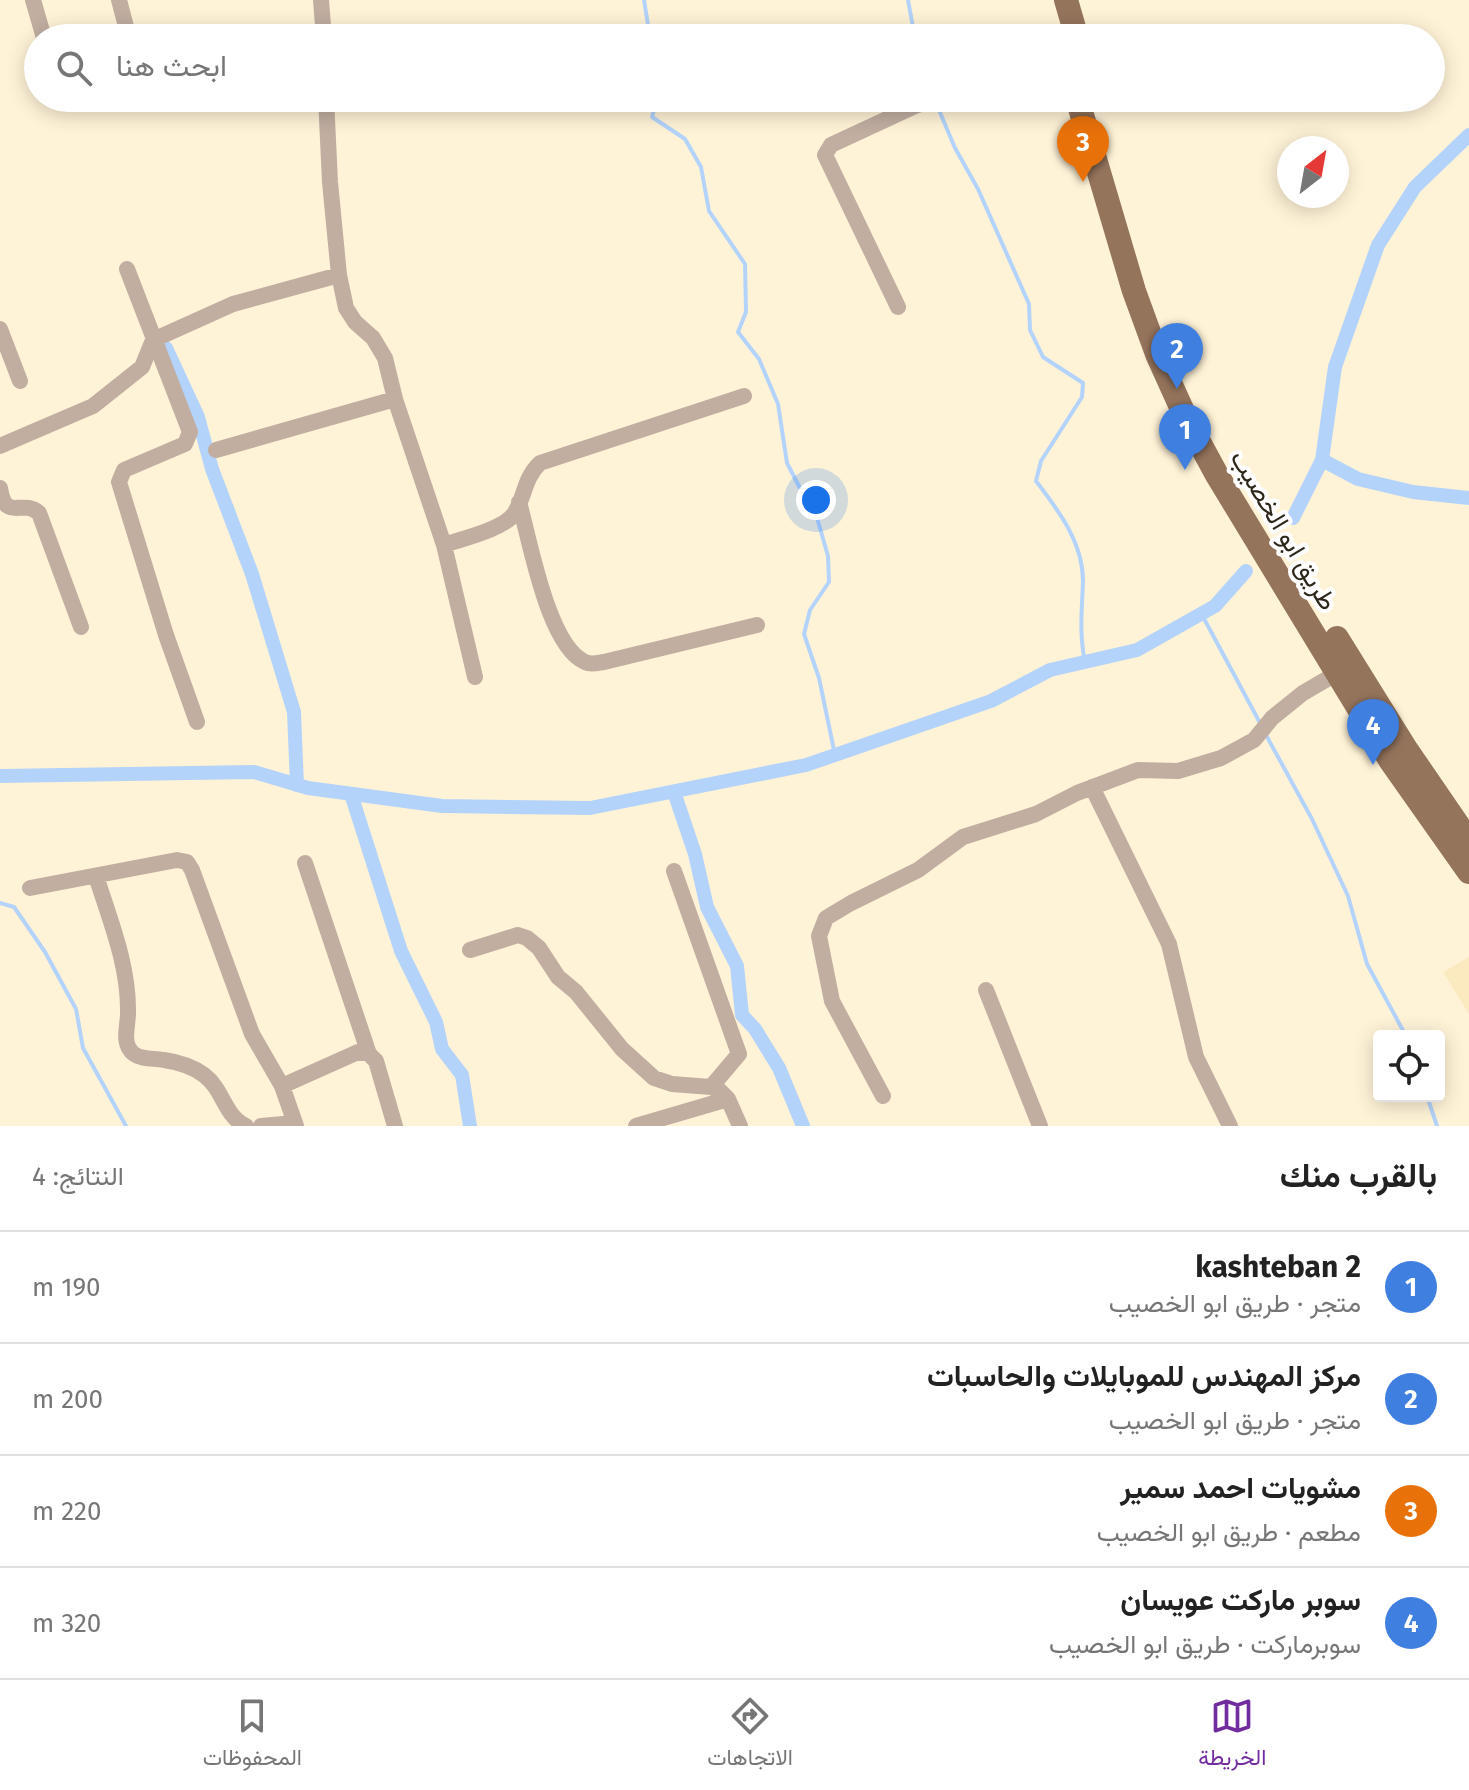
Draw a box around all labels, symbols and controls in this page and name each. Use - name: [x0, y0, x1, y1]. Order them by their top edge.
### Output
- search box: [24, 24, 1445, 112]
- icon: search: [52, 46, 96, 90]
- text: ابحث هنا: [116, 48, 227, 84]
- pin: 3: [1057, 116, 1109, 182]
- north arrow: [1277, 136, 1349, 208]
- pin: 2: [1151, 323, 1203, 389]
- pin: 1: [1159, 404, 1211, 470]
- street label: طريق ابو الخصيب: [1224, 445, 1344, 616]
- your location: [796, 480, 836, 520]
- pin: 4: [1347, 699, 1399, 765]
- map controls: [1373, 1030, 1445, 1102]
- button: locate: [1373, 1030, 1445, 1102]
- text: بالقرب منك: [1280, 1155, 1437, 1196]
- text: النتائج: 4: [32, 1161, 124, 1192]
- text: kashteban 2: [1195, 1249, 1361, 1285]
- text: 190 m: [32, 1272, 101, 1303]
- text: 1: [1405, 1272, 1417, 1303]
- text: متجر · طريق ابو الخصيب: [1109, 1288, 1361, 1319]
- text: مركز المهندس للموبايلات والحاسبات: [927, 1358, 1361, 1394]
- text: 200 m: [32, 1384, 103, 1415]
- text: 2: [1404, 1384, 1418, 1415]
- text: متجر · طريق ابو الخصيب: [1109, 1405, 1361, 1436]
- text: مشويات احمد سمير: [1120, 1470, 1361, 1506]
- text: 220 m: [32, 1496, 101, 1527]
- text: 3: [1404, 1496, 1418, 1527]
- text: مطعم · طريق ابو الخصيب: [1097, 1517, 1361, 1548]
- text: سوبر ماركت عويسان: [1120, 1582, 1361, 1618]
- text: 320 m: [32, 1608, 101, 1639]
- text: 4: [1404, 1608, 1418, 1639]
- text: سوبرماركت · طريق ابو الخصيب: [1049, 1629, 1361, 1660]
- tab: المحفوظات: [203, 1694, 302, 1777]
- tab: الاتجاهات: [707, 1694, 793, 1777]
- tab: الخريطة: [1198, 1694, 1266, 1777]

